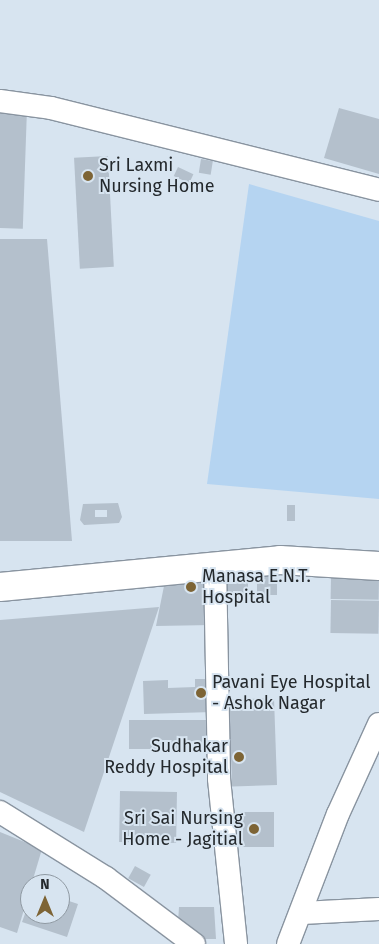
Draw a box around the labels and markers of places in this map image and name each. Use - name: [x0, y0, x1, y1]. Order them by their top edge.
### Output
- place label: Sri Laxmi Nursing Home: [99, 155, 215, 198]
- marker: Sri Laxmi Nursing Home: [81, 169, 95, 183]
- place label: Manasa E.N.T. Hospital: [202, 566, 311, 608]
- marker: Manasa E.N.T. Hospital: [184, 580, 198, 594]
- place label: Pavani Eye Hospital - Ashok Nagar: [212, 672, 371, 714]
- marker: Pavani Eye Hospital - Ashok Nagar: [194, 686, 208, 700]
- place label: Sudhakar Reddy Hospital: [104, 736, 228, 779]
- marker: Sudhakar Reddy Hospital: [232, 750, 246, 764]
- place label: Sri Sai Nursing Home - Jagitial: [122, 808, 243, 851]
- marker: Sri Sai Nursing Home - Jagitial: [247, 822, 261, 836]

